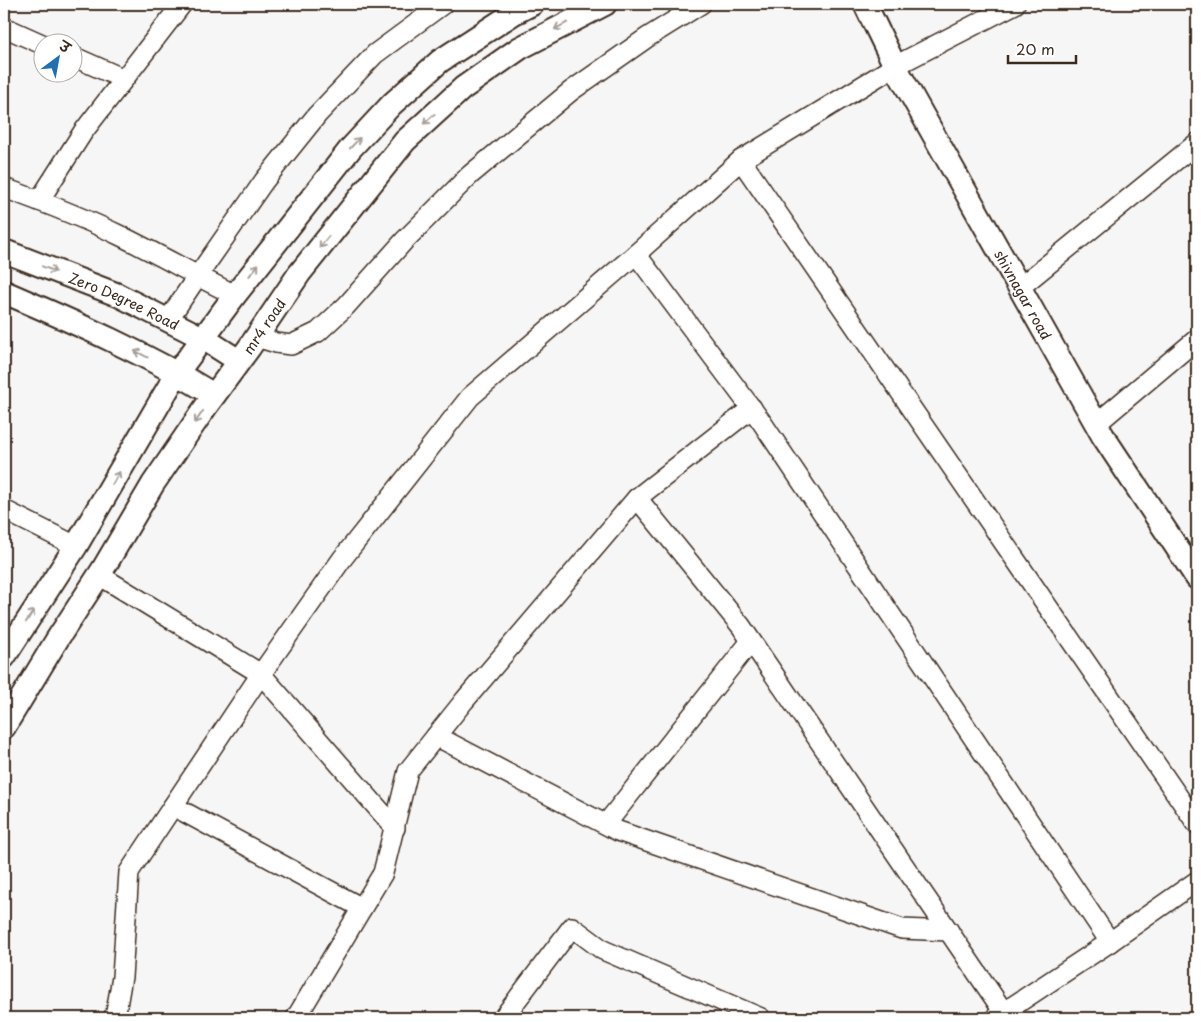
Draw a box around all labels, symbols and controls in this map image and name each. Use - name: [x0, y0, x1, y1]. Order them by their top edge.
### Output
- one-way arrow: [554, 21, 569, 31]
- north arrow: [32, 32, 82, 82]
- scale bar: [1008, 32, 1076, 64]
- text: उ: [54, 34, 76, 59]
- text: 20 m: [1016, 37, 1055, 60]
- one-way arrow: [422, 113, 435, 125]
- one-way arrow: [349, 136, 361, 149]
- one-way arrow: [318, 236, 329, 249]
- street label: shivnagar road: [990, 246, 1057, 343]
- one-way arrow: [249, 264, 260, 277]
- one-way arrow: [41, 265, 56, 274]
- street label: Zero Degree Road: [66, 267, 183, 335]
- street label: mr4 road: [237, 294, 290, 358]
- one-way arrow: [134, 349, 149, 358]
- one-way arrow: [194, 410, 204, 424]
- one-way arrow: [112, 471, 122, 485]
- one-way arrow: [25, 609, 35, 623]

